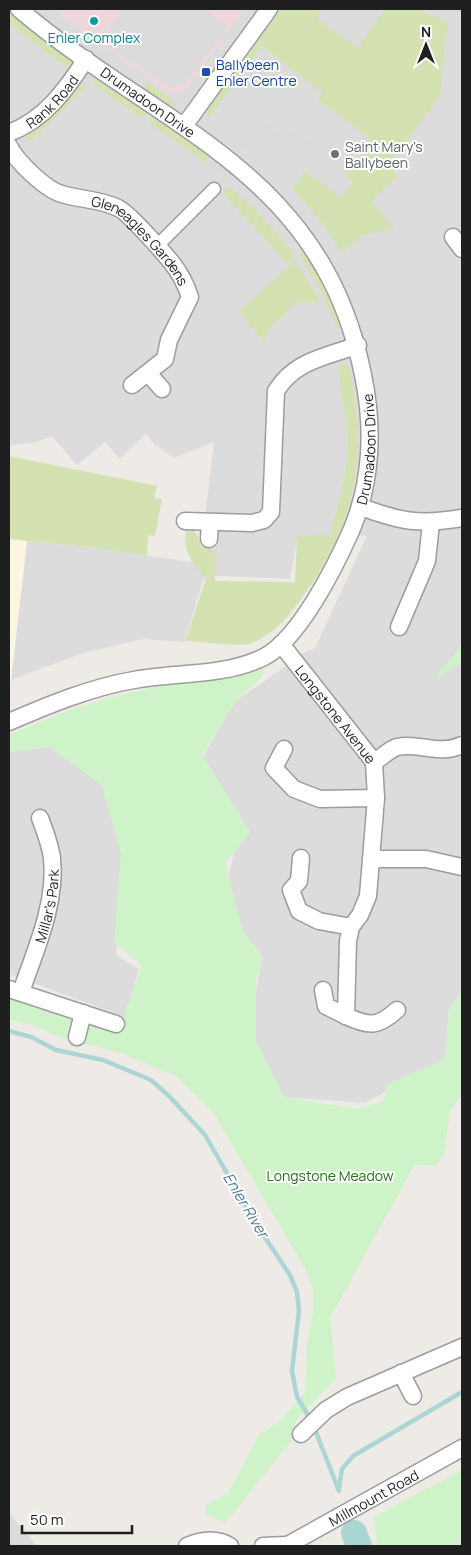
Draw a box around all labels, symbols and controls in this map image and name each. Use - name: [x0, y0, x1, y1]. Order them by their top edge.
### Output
- marker: Enler Complex: [88, 15, 100, 27]
- north arrow: [401, 20, 451, 70]
- text: N: [421, 22, 431, 41]
- place label: Enler Complex: [48, 28, 141, 47]
- place label: Ballybeen Enler Centre: [216, 55, 297, 90]
- street label: Drumadoon Drive: [97, 62, 199, 142]
- marker: Ballybeen Enler Centre: [200, 66, 212, 78]
- street label: Rank Road: [22, 71, 82, 132]
- place label: Saint Mary's Ballybeen: [345, 137, 423, 172]
- marker: Saint Mary's Ballybeen: [329, 148, 341, 160]
- street label: Gleneagles Gardens: [90, 191, 194, 288]
- street label: Drumadoon Drive: [351, 393, 379, 507]
- street label: Longstone Avenue: [291, 661, 381, 767]
- street label: Millar's Park: [30, 868, 62, 945]
- park label: Longstone Meadow: [267, 1166, 394, 1185]
- water label: Enler River: [218, 1168, 275, 1244]
- street label: Millmount Road: [325, 1465, 422, 1530]
- scale bar: [22, 1502, 132, 1534]
- text: 50 m: [30, 1509, 64, 1530]

